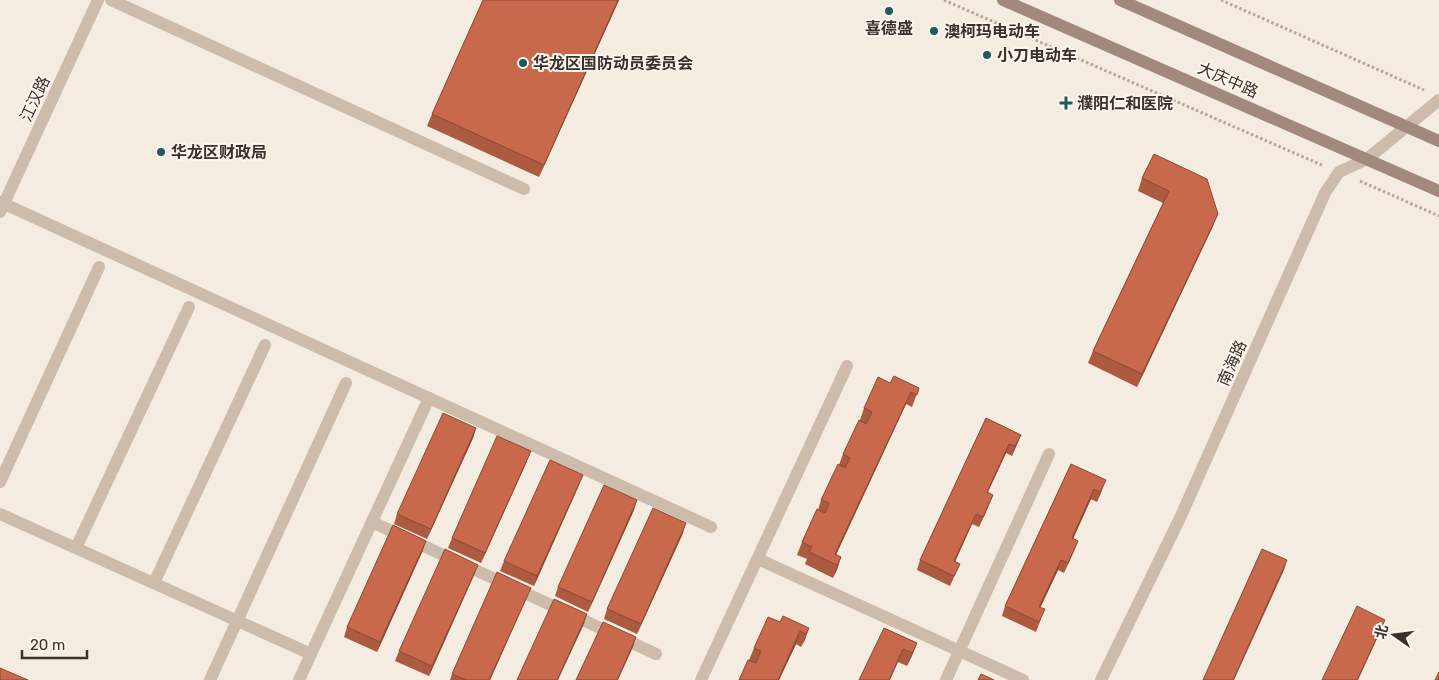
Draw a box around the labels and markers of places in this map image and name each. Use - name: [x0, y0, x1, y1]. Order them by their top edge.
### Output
- marker: 喜德盛: [883, 5, 895, 17]
- place label: 喜德盛: [865, 19, 913, 38]
- place label: 澳柯玛电动车: [944, 22, 1040, 41]
- marker: 澳柯玛电动车: [928, 25, 940, 37]
- place label: 小刀电动车: [997, 46, 1077, 65]
- marker: 小刀电动车: [981, 49, 993, 61]
- place label: 华龙区国防动员委员会: [533, 54, 693, 73]
- marker: 华龙区国防动员委员会: [517, 57, 529, 69]
- place label: 濮阳仁和医院: [1077, 94, 1173, 113]
- marker: 濮阳仁和医院: [1059, 96, 1073, 110]
- place label: 华龙区财政局: [171, 143, 267, 162]
- marker: 华龙区财政局: [155, 146, 167, 158]

